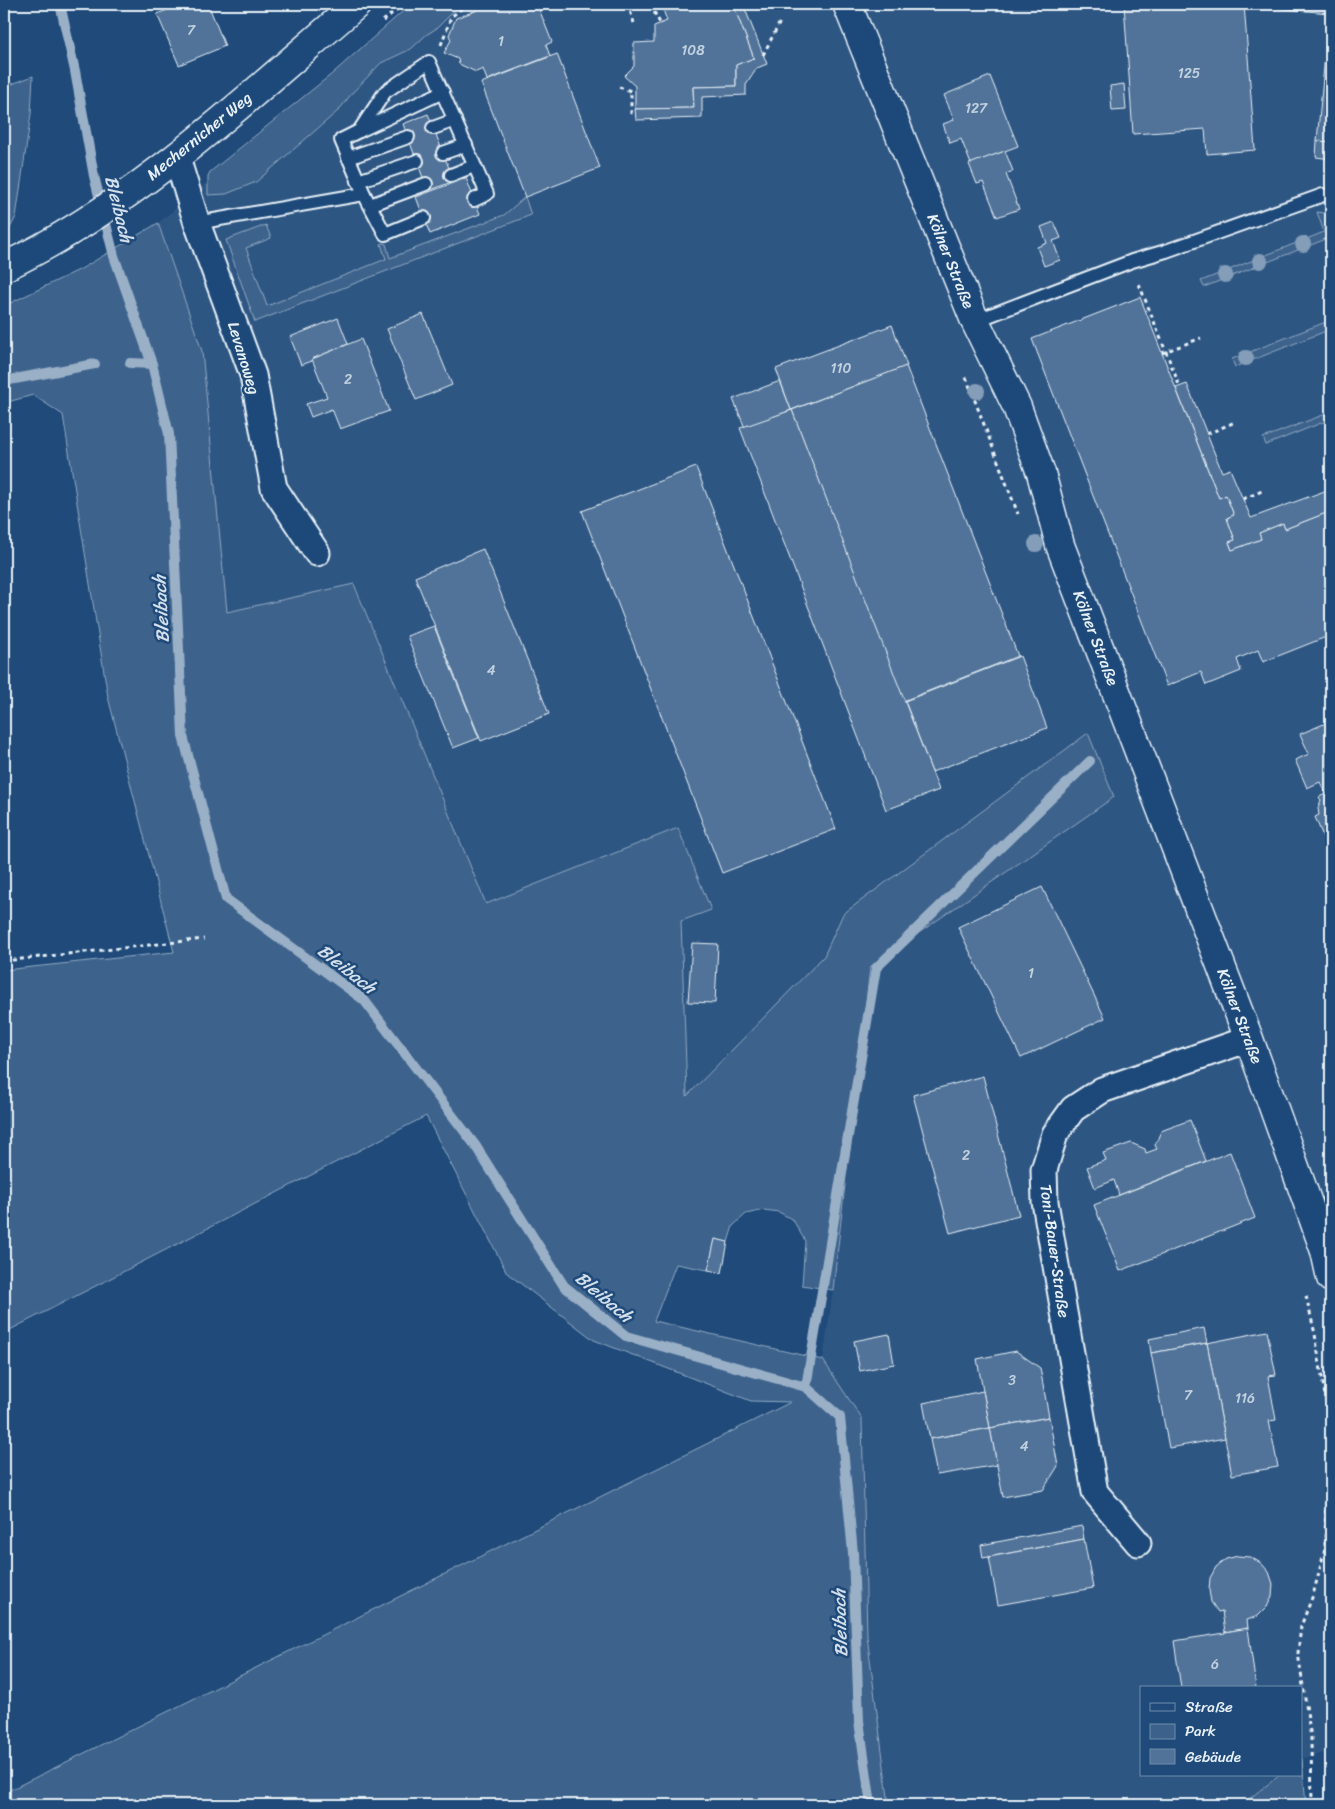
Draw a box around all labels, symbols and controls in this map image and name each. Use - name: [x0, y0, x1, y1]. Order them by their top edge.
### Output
- house number: 7: [187, 18, 196, 43]
- house number: 1: [498, 29, 504, 54]
- house number: 108: [681, 38, 705, 63]
- house number: 125: [1178, 61, 1201, 86]
- street label: Mechernicher Weg: [140, 84, 258, 188]
- house number: 127: [965, 96, 988, 121]
- water label: Bleibach: [95, 172, 143, 247]
- street label: Kölner Straße: [919, 209, 983, 313]
- street label: Levanoweg: [219, 318, 269, 398]
- house number: 110: [831, 356, 852, 381]
- house number: 2: [344, 367, 352, 392]
- water label: Bleibach: [143, 573, 179, 644]
- street label: Kölner Straße: [1064, 586, 1128, 690]
- house number: 4: [487, 658, 496, 683]
- water label: Bleibach: [310, 936, 385, 1003]
- house number: 1: [1028, 961, 1034, 986]
- street label: Kölner Straße: [1208, 964, 1272, 1068]
- house number: 2: [962, 1143, 970, 1168]
- street label: Toni-Bauer-Straße: [1031, 1182, 1079, 1320]
- water label: Bleibach: [568, 1263, 641, 1332]
- house number: 3: [1008, 1368, 1016, 1393]
- house number: 7: [1184, 1383, 1193, 1408]
- house number: 116: [1235, 1386, 1255, 1411]
- house number: 4: [1020, 1434, 1029, 1459]
- water label: Bleibach: [823, 1587, 857, 1657]
- house number: 6: [1211, 1652, 1219, 1677]
- legend: [1140, 1686, 1302, 1776]
- text: Straße: [1185, 1694, 1233, 1720]
- text: Park: [1185, 1718, 1216, 1744]
- text: Gebäude: [1185, 1744, 1241, 1770]

